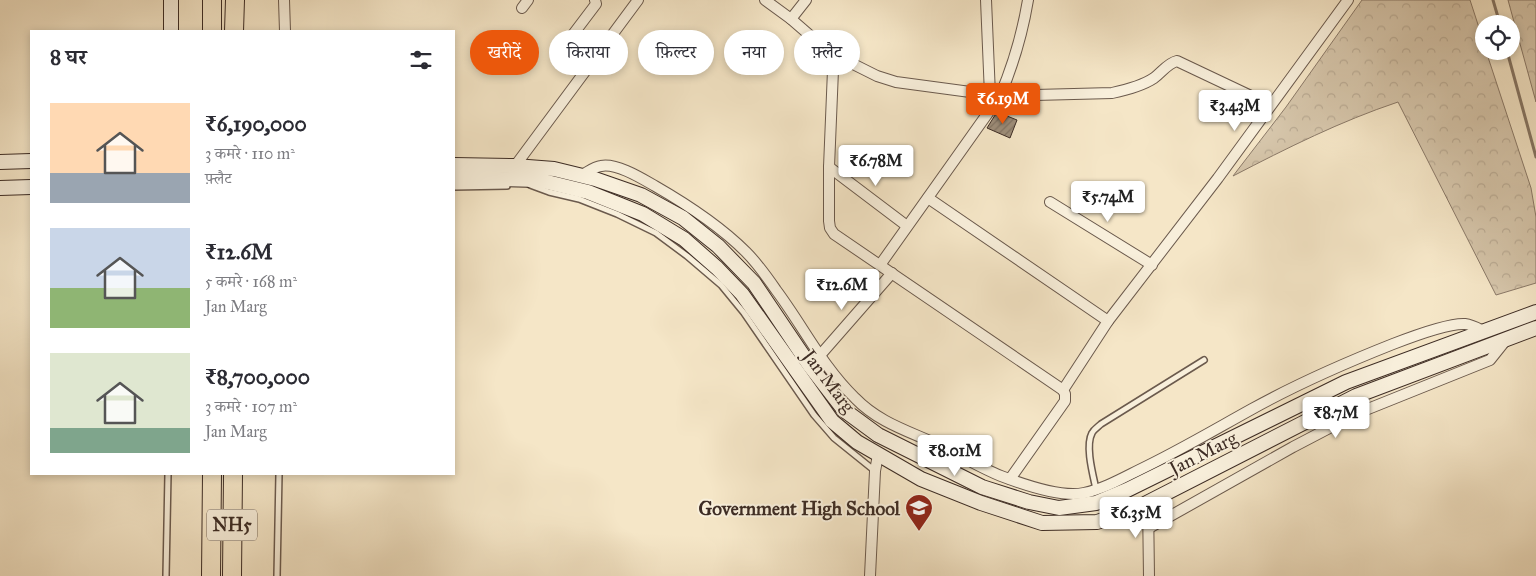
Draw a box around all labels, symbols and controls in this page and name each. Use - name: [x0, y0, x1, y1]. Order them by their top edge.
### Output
- map controls: [1475, 15, 1520, 60]
- button: locate: [1475, 15, 1520, 60]
- chip: खरीदें: [470, 30, 539, 75]
- chip: किराया: [549, 30, 628, 75]
- chip: फ़िल्टर: [638, 30, 714, 75]
- chip: नया: [724, 30, 784, 75]
- chip: फ़्लैट: [794, 30, 860, 75]
- text: 8 घर: [50, 44, 87, 70]
- icon: filters: [407, 46, 435, 74]
- pin: ₹6.19M: [962, 82, 1044, 125]
- text: ₹6.19M: [977, 89, 1029, 108]
- pin: ₹3.43M: [1194, 90, 1276, 132]
- text: ₹3.43M: [1210, 96, 1260, 115]
- text: ₹6,190,000: [205, 111, 307, 137]
- icon: home: [90, 123, 150, 183]
- text: 3 कमरे · 110 m²: [205, 144, 295, 163]
- pin: ₹6.78M: [835, 144, 917, 187]
- text: ₹6.78M: [849, 151, 903, 170]
- text: फ़्लैट: [205, 169, 232, 188]
- pin: ₹5.74M: [1067, 180, 1149, 223]
- text: ₹5.74M: [1082, 187, 1134, 206]
- text: ₹12.6M: [205, 239, 273, 265]
- icon: home: [90, 248, 150, 308]
- pin: ₹12.6M: [801, 268, 883, 311]
- text: 5 कमरे · 168 m²: [205, 272, 297, 291]
- text: ₹12.6M: [816, 275, 868, 294]
- text: Jan Marg: [205, 297, 267, 316]
- street label: Jan Marg: [796, 343, 860, 418]
- text: ₹8,700,000: [205, 364, 310, 390]
- icon: home: [90, 373, 150, 433]
- pin: ₹8.7M: [1301, 396, 1371, 439]
- text: 3 कमरे · 107 m²: [205, 397, 297, 416]
- text: ₹8.7M: [1314, 403, 1358, 422]
- text: Jan Marg: [205, 422, 267, 441]
- street label: Jan Marg: [1163, 426, 1241, 482]
- pin: ₹8.01M: [914, 434, 996, 477]
- text: ₹8.01M: [929, 441, 981, 460]
- school or university icon: Government High School: [904, 493, 934, 532]
- pin: ₹6.35M: [1095, 496, 1177, 539]
- place label: Government High School: [698, 497, 901, 521]
- text: ₹6.35M: [1111, 503, 1161, 522]
- road number: NH5: [207, 510, 257, 540]

